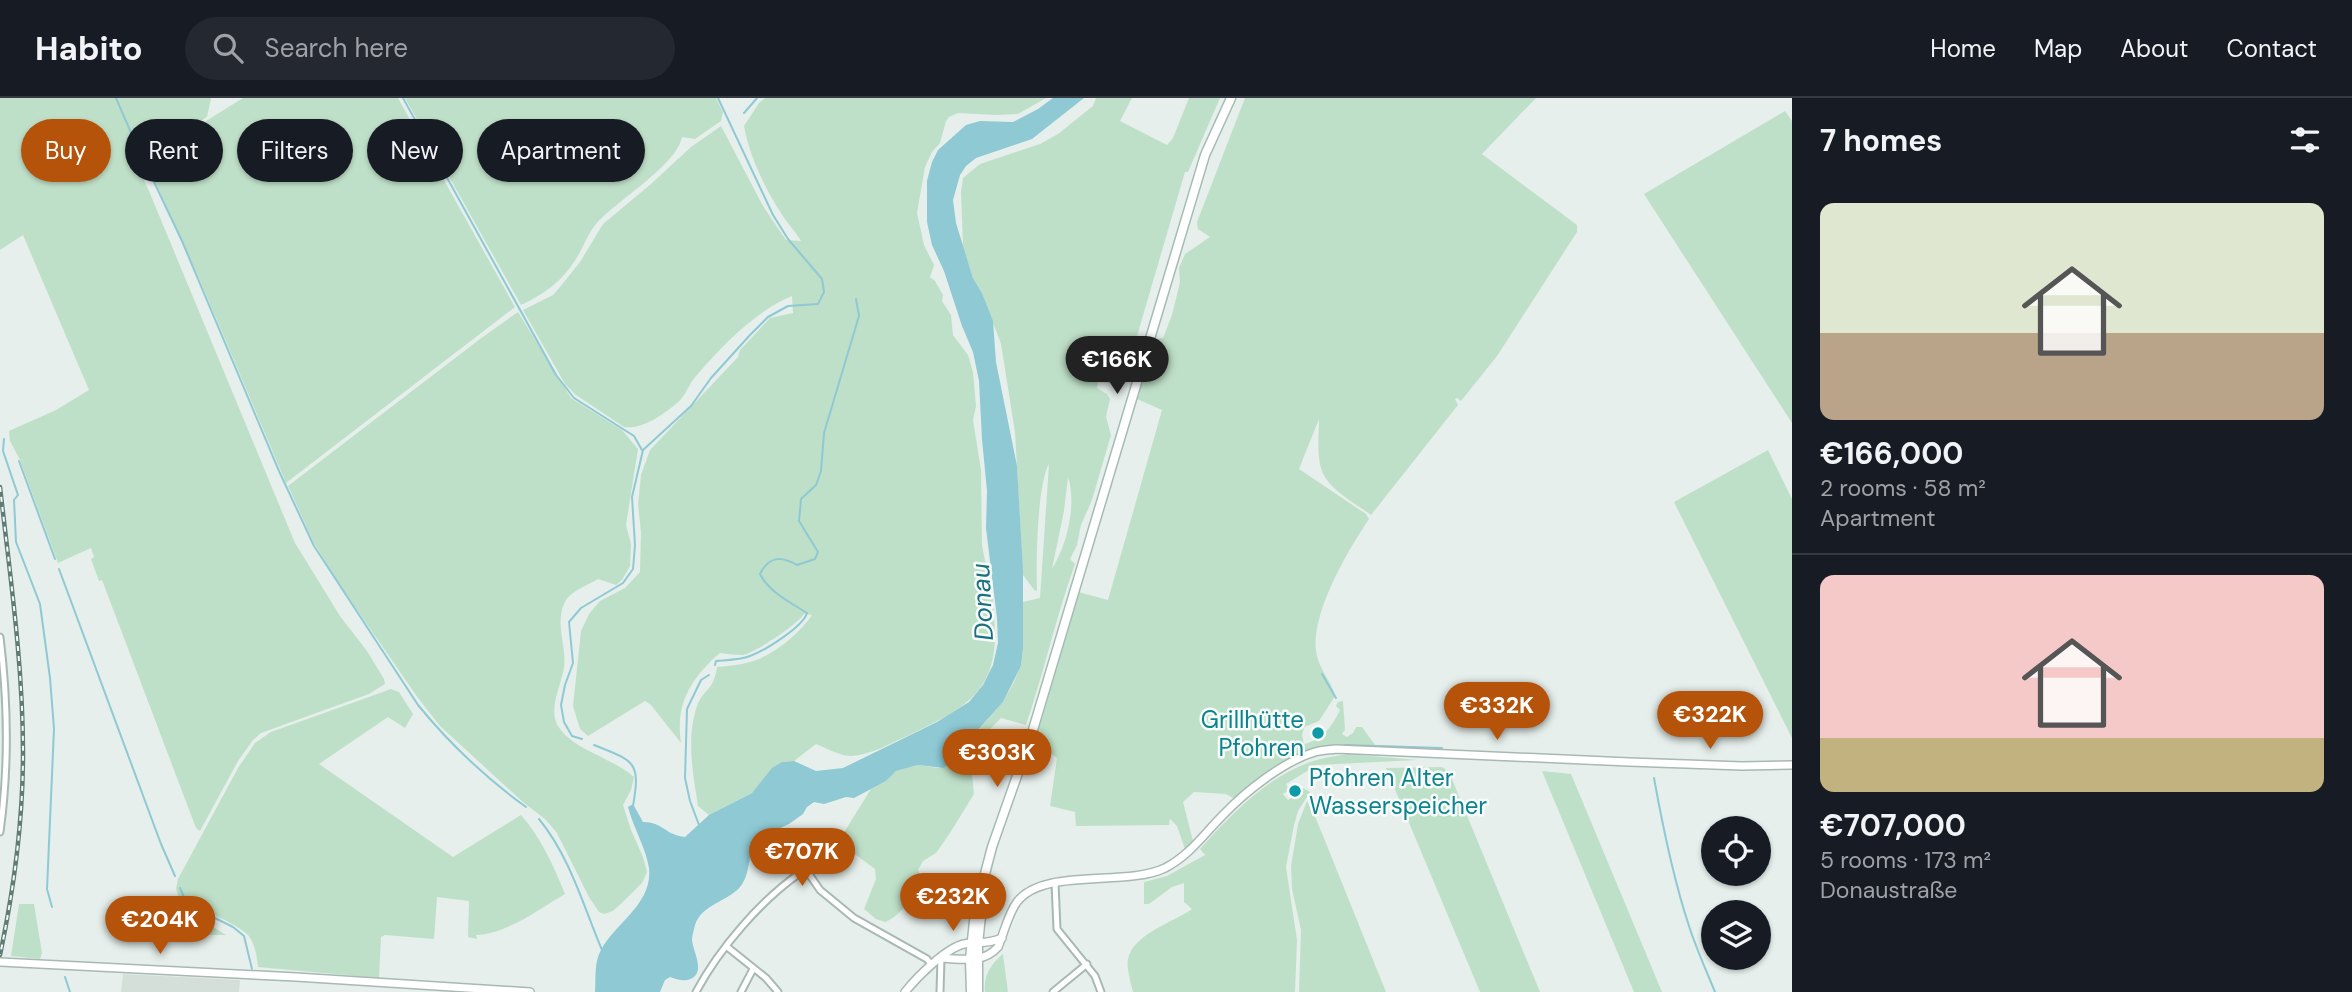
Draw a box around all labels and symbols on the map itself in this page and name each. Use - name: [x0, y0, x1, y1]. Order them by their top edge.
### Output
- pin: €166K: [1068, 336, 1166, 396]
- water label: Donau: [963, 562, 1001, 642]
- pin: €332K: [1448, 682, 1546, 742]
- pin: €322K: [1661, 692, 1759, 751]
- place label: Grillhütte Pfohren: [1201, 704, 1304, 763]
- marker: Grillhütte Pfohren: [1310, 725, 1326, 741]
- pin: €303K: [948, 730, 1046, 789]
- place label: Pfohren Alter Wasserspeicher: [1309, 762, 1487, 821]
- marker: Pfohren Alter Wasserspeicher: [1287, 783, 1303, 799]
- pin: €707K: [753, 828, 851, 888]
- pin: €232K: [904, 874, 1002, 933]
- pin: €204K: [111, 896, 209, 956]

